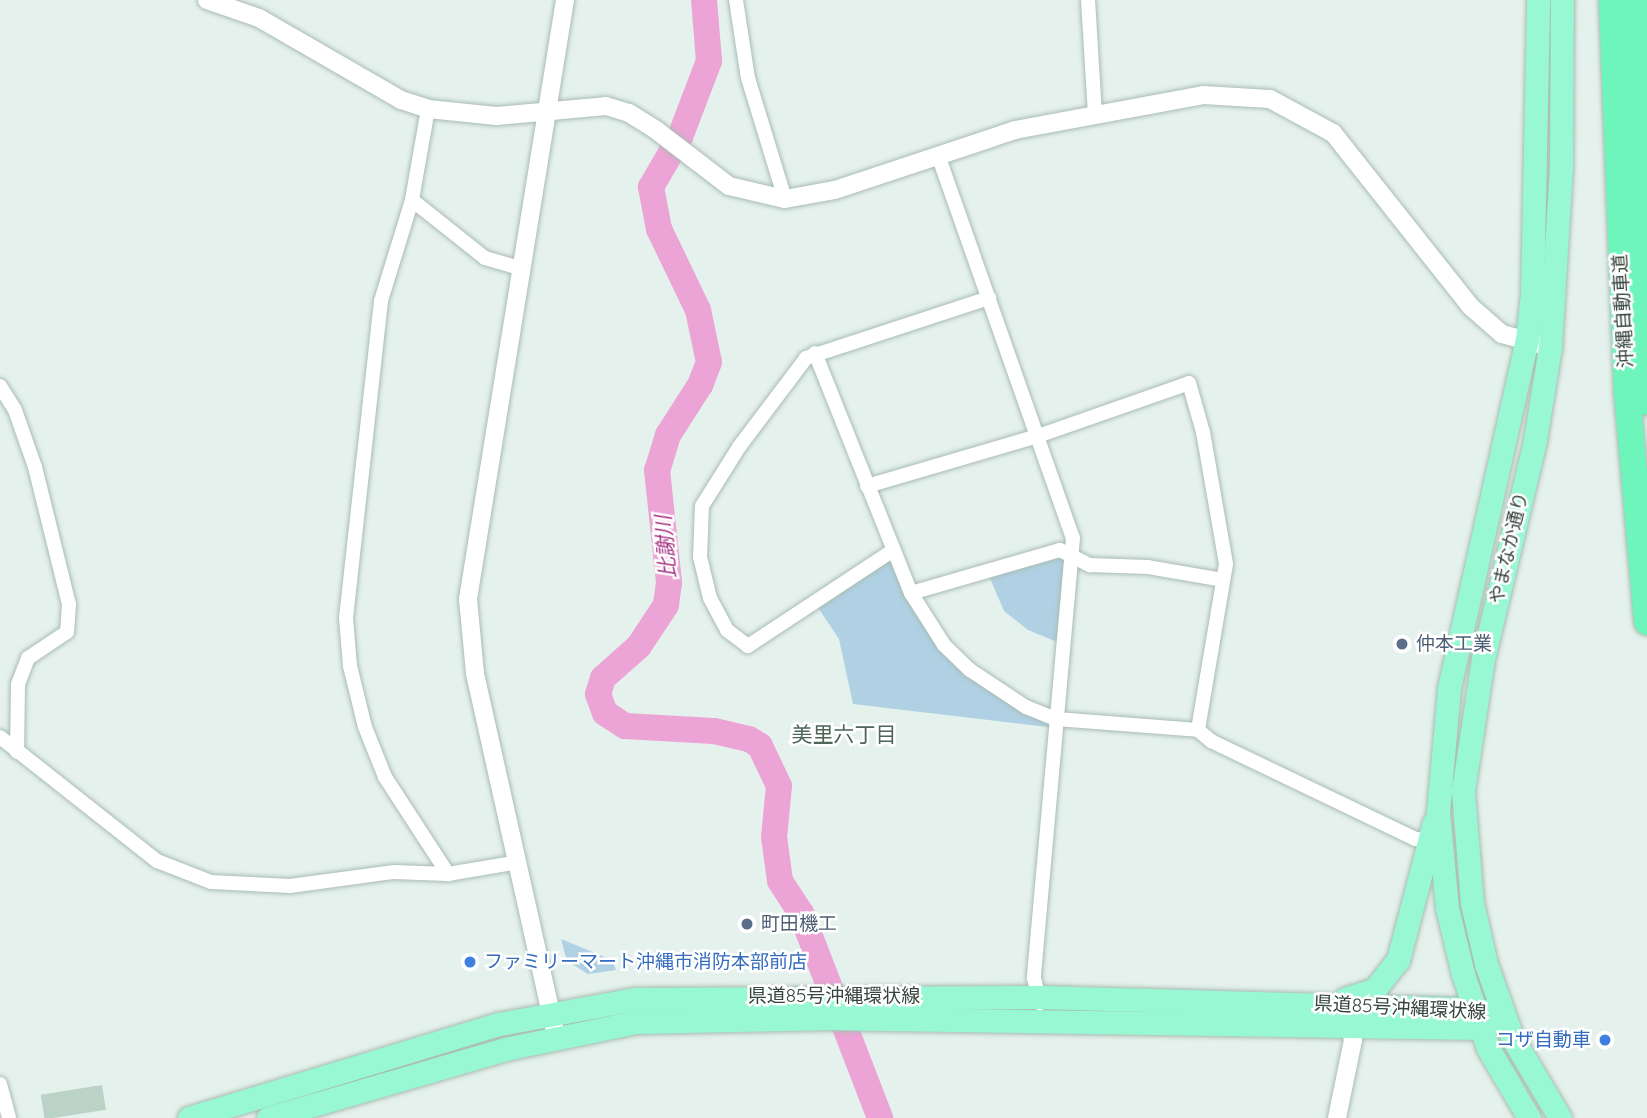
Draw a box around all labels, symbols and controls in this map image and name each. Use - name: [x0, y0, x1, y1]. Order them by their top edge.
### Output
- street label: 沖縄自動車道: [1609, 253, 1637, 369]
- street label: やまなか通り: [1485, 490, 1533, 606]
- water label: 比謝川: [650, 515, 680, 579]
- place label: 仲本工業: [1416, 633, 1492, 655]
- marker: 仲本工業: [1394, 636, 1410, 652]
- district label: 美里六丁目: [792, 721, 896, 747]
- place label: 町田機工: [761, 913, 837, 935]
- marker: 町田機工: [739, 916, 755, 932]
- place label: ファミリーマート沖縄市消防本部前店: [484, 951, 807, 973]
- marker: ファミリーマート沖縄市消防本部前店: [462, 954, 478, 970]
- street label: 県道85号沖縄環状線: [748, 985, 920, 1007]
- street label: 県道85号沖縄環状線: [1313, 992, 1487, 1024]
- place label: コザ自動車: [1496, 1029, 1591, 1051]
- marker: コザ自動車: [1597, 1032, 1613, 1048]

